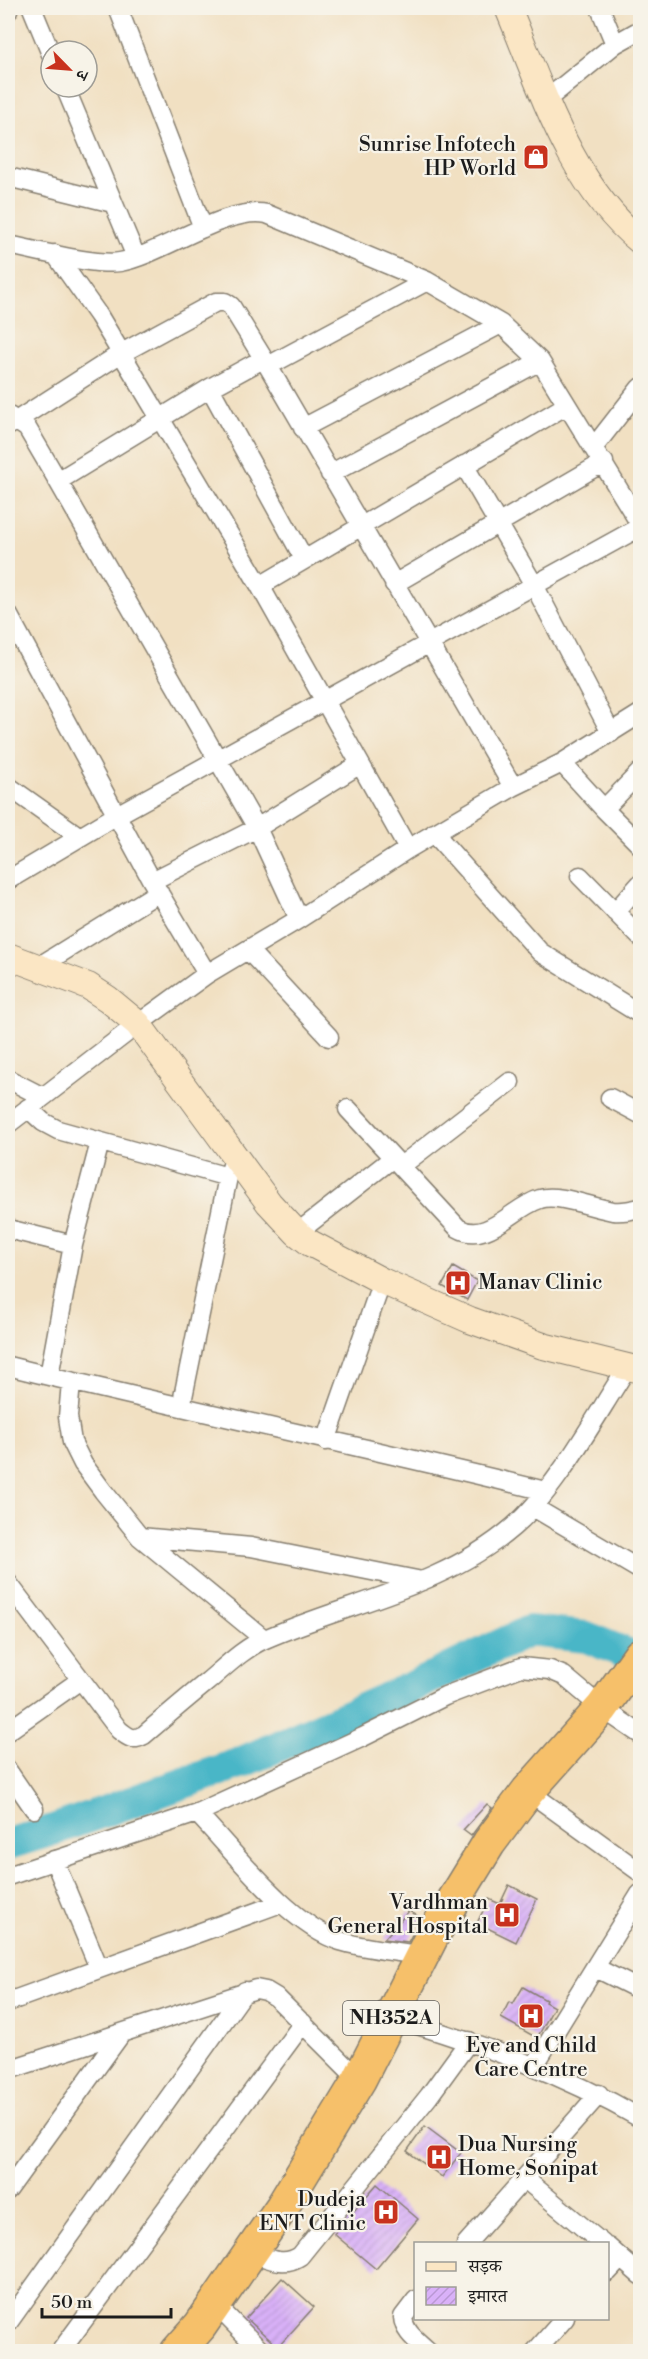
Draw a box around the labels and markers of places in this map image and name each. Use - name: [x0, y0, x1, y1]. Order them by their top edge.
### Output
- place label: Sunrise Infotech HP World: [359, 132, 516, 182]
- shop icon: Sunrise Infotech HP World: [521, 142, 551, 172]
- hospital icon: Manav Clinic: [443, 1268, 473, 1298]
- place label: Manav Clinic: [478, 1270, 603, 1296]
- place label: Vardhman General Hospital: [327, 1890, 488, 1940]
- hospital icon: Vardhman General Hospital: [492, 1900, 522, 1930]
- hospital icon: Eye and Child Care Centre: [516, 2001, 546, 2031]
- place label: Eye and Child Care Centre: [466, 2033, 596, 2083]
- place label: Dua Nursing Home, Sonipat: [458, 2132, 599, 2182]
- hospital icon: Dua Nursing Home, Sonipat: [424, 2142, 454, 2172]
- place label: Dudeja ENT Clinic: [259, 2187, 366, 2237]
- hospital icon: Dudeja ENT Clinic: [371, 2197, 401, 2227]

